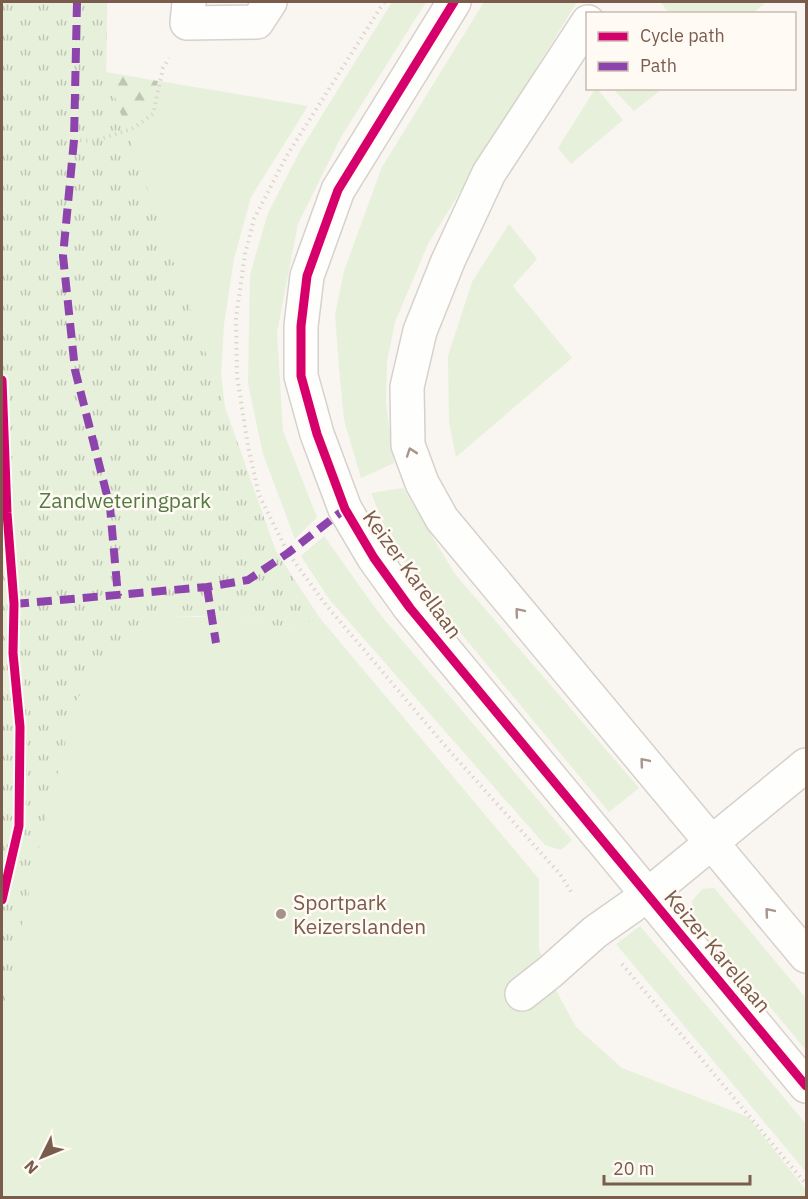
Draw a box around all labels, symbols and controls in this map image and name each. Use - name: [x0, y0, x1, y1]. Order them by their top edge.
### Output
- legend: [586, 12, 796, 90]
- text: Cycle path: [640, 24, 725, 47]
- text: Path: [640, 54, 677, 77]
- one-way arrow: [406, 447, 418, 458]
- park label: Zandweteringpark: [39, 486, 211, 514]
- street label: Keizer Karellaan: [357, 504, 469, 644]
- one-way arrow: [515, 608, 526, 619]
- one-way arrow: [640, 758, 651, 769]
- street label: Keizer Karellaan: [658, 884, 778, 1018]
- place label: Sportpark Keizerslanden: [293, 888, 426, 940]
- marker: Sportpark Keizerslanden: [274, 907, 288, 921]
- one-way arrow: [765, 908, 776, 919]
- north arrow: [12, 1127, 72, 1187]
- scale bar: [604, 1148, 750, 1186]
- text: N: [20, 1156, 42, 1178]
- text: 20 m: [613, 1157, 655, 1180]

